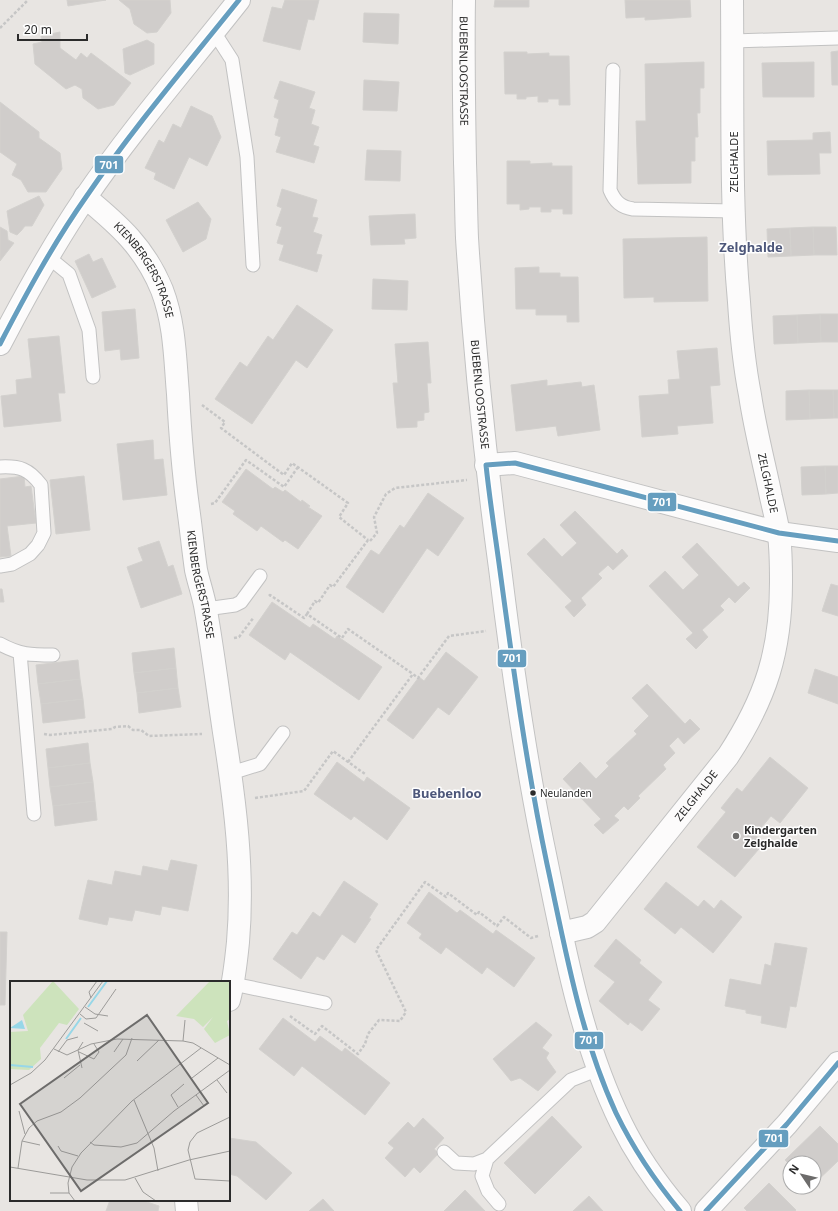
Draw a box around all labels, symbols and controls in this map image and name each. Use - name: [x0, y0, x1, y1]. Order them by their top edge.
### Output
- scale bar: [18, 16, 87, 42]
- street label: BUEBENLOOSTRASSE: [457, 16, 472, 126]
- text: 20 m: [24, 21, 52, 38]
- street label: ZELGHALDE: [726, 131, 741, 193]
- line badge: 701: [94, 155, 124, 174]
- text: 701: [100, 157, 118, 172]
- street label: KIENBERGERSTRASSE: [111, 218, 178, 319]
- district label: Zelghalde: [719, 238, 783, 256]
- street label: BUEBENLOOSTRASSE: [468, 339, 493, 450]
- street label: ZELGHALDE: [755, 451, 782, 514]
- line badge: 701: [647, 492, 677, 512]
- text: 701: [653, 494, 671, 509]
- street label: KIENBERGERSTRASSE: [184, 529, 218, 640]
- line badge: 701: [497, 649, 527, 668]
- text: 701: [503, 650, 521, 665]
- street label: ZELGHALDE: [671, 767, 721, 824]
- district label: Buebenloo: [412, 784, 482, 802]
- place label: Neulanden: [540, 786, 592, 800]
- marker: Neulanden: [528, 788, 538, 798]
- place label: Kindergarten Zelghalde: [744, 822, 817, 850]
- marker: Kindergarten Zelghalde: [731, 831, 741, 841]
- inset map: [10, 981, 230, 1201]
- line badge: 701: [574, 1031, 604, 1050]
- text: 701: [580, 1032, 598, 1047]
- line badge: 701: [758, 1129, 789, 1148]
- text: 701: [765, 1130, 783, 1145]
- north arrow: [782, 1155, 822, 1195]
- text: N: [785, 1161, 802, 1177]

